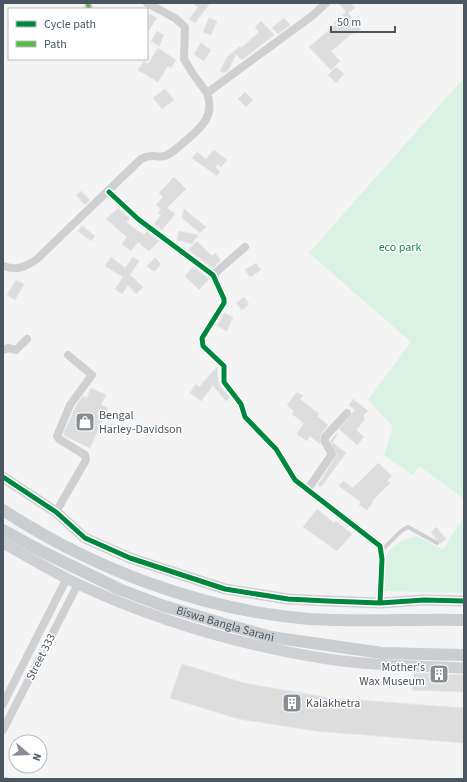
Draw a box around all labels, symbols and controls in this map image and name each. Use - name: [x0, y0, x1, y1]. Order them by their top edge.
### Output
- legend: [8, 8, 148, 60]
- scale bar: [331, 8, 395, 34]
- text: 50 m: [337, 14, 361, 31]
- text: Cycle path: [44, 16, 96, 33]
- text: Path: [44, 36, 67, 53]
- park label: eco park: [379, 239, 421, 256]
- place label: Bengal Harley-Davidson: [99, 407, 182, 438]
- shop icon: Bengal Harley-Davidson: [74, 411, 96, 433]
- street label: Biswa Bangla Sarani: [174, 601, 275, 646]
- street label: Street 333: [22, 631, 60, 683]
- place label: Mother's Wax Museum: [359, 659, 425, 690]
- building icon: Mother's Wax Museum: [428, 663, 450, 685]
- building icon: Kalakhetra: [281, 692, 303, 714]
- place label: Kalakhetra: [306, 695, 360, 712]
- north arrow: [8, 734, 48, 774]
- text: N: [29, 751, 45, 763]

